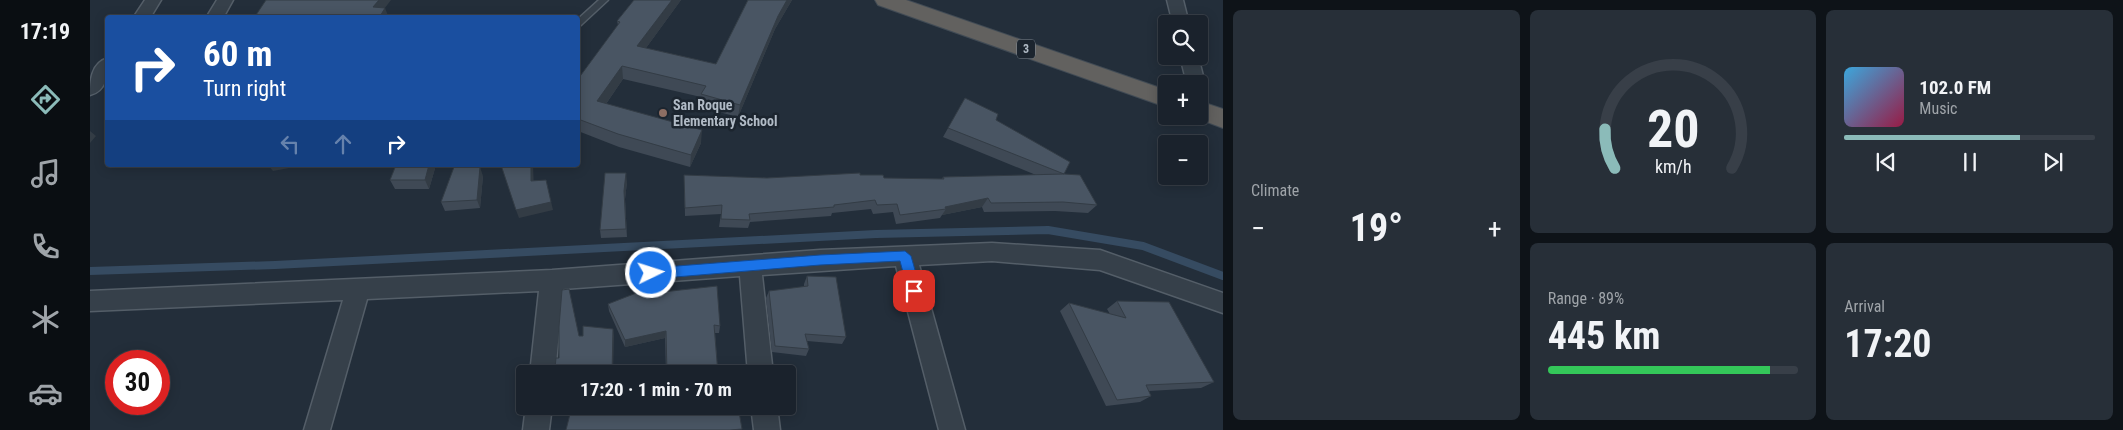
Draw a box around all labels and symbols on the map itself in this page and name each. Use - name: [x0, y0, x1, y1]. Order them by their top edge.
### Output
- road number: 3: [1017, 40, 1035, 59]
- place label: San Roque Elementary School: [673, 97, 778, 129]
- marker: San Roque Elementary School: [657, 107, 669, 119]
- position arrow: [624, 246, 676, 298]
- pin: [893, 270, 935, 312]
- speed limit sign: 30: [105, 350, 170, 415]

